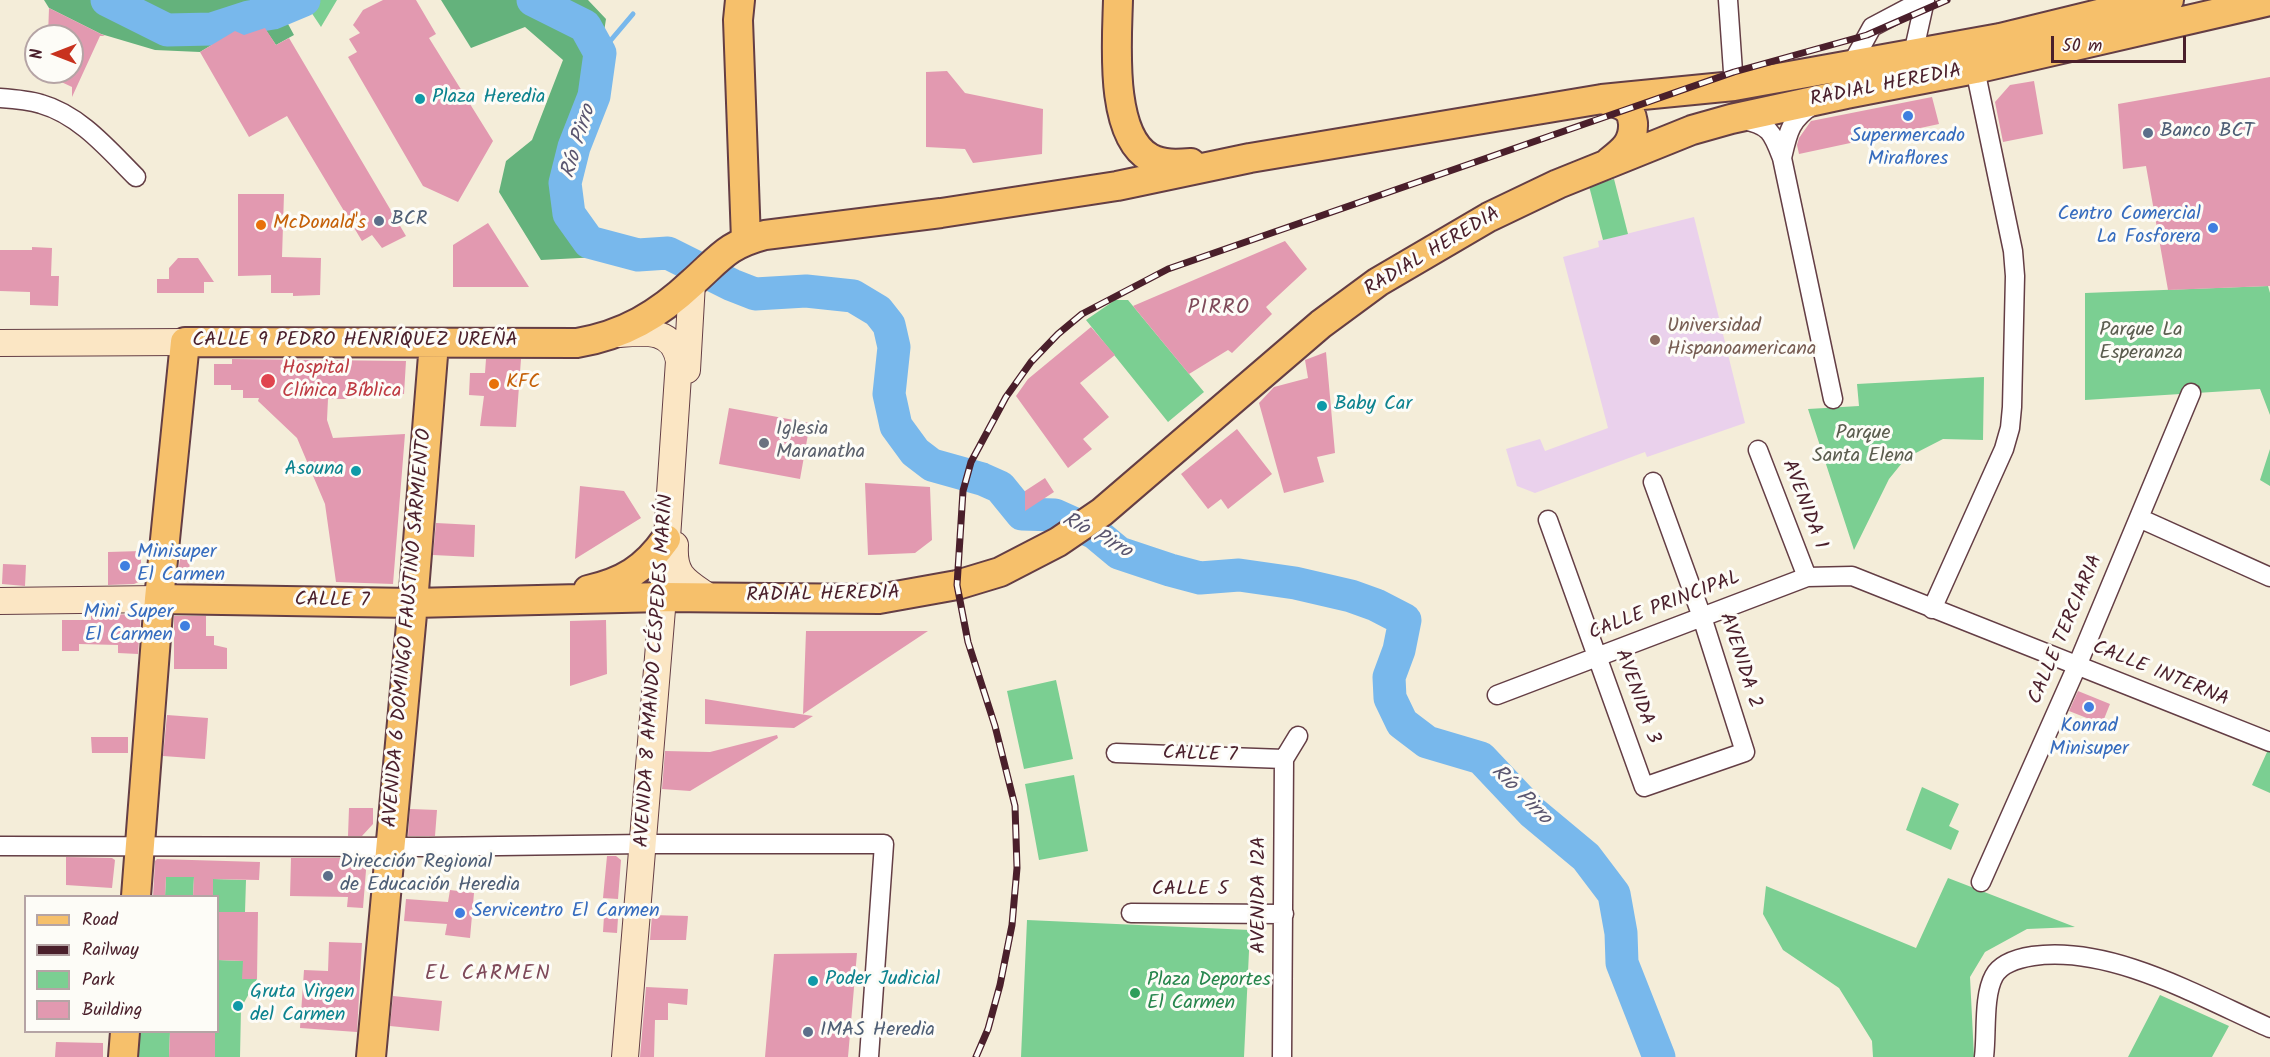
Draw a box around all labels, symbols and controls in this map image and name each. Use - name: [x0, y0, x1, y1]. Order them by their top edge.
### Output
- north arrow: [24, 24, 84, 84]
- scale bar: [2054, 24, 2189, 62]
- text: 50 m: [2062, 32, 2102, 61]
- text: N: [25, 49, 50, 59]
- street label: RADIAL HEREDIA: [1808, 61, 1964, 113]
- place label: Plaza Heredia: [432, 87, 545, 111]
- marker: Plaza Heredia: [413, 92, 427, 106]
- water label: Río Pirro: [557, 102, 603, 182]
- marker: Supermercado Miraflores: [1901, 109, 1915, 123]
- place label: Banco BCT: [2160, 121, 2254, 145]
- place label: Supermercado Miraflores: [1851, 126, 1965, 173]
- marker: Banco BCT: [2141, 126, 2155, 140]
- street label: RADIAL HEREDIA: [1361, 203, 1505, 303]
- place label: Centro Comercial La Fosforera: [2057, 204, 2201, 251]
- place label: BCR: [391, 209, 427, 233]
- place label: McDonald's: [273, 213, 366, 237]
- marker: BCR: [372, 214, 386, 228]
- marker: McDonald's: [254, 218, 268, 232]
- marker: Centro Comercial La Fosforera: [2206, 221, 2220, 235]
- district label: PIRRO: [1188, 296, 1250, 322]
- place label: Universidad Hispanoamericana: [1667, 316, 1816, 363]
- park label: Parque La Esperanza: [2099, 320, 2183, 367]
- street label: CALLE 9 PEDRO HENRÍQUEZ UREÑA: [192, 330, 518, 354]
- marker: Universidad Hispanoamericana: [1648, 333, 1662, 347]
- place label: Hospital Clínica Bíblica: [282, 358, 401, 405]
- marker: Hospital Clínica Bíblica: [259, 372, 277, 390]
- place label: KFC: [506, 372, 540, 396]
- marker: KFC: [487, 377, 501, 391]
- place label: Baby Car: [1334, 394, 1412, 418]
- marker: Baby Car: [1315, 399, 1329, 413]
- place label: Iglesia Maranatha: [776, 419, 865, 466]
- park label: Parque Santa Elena: [1812, 423, 1914, 470]
- street label: AVENIDA 6 DOMINGO FAUSTINO SARMIENTO: [380, 428, 438, 828]
- marker: Iglesia Maranatha: [757, 436, 771, 450]
- street label: AVENIDA 1: [1775, 457, 1831, 553]
- place label: Asouna: [285, 459, 344, 483]
- marker: Asouna: [349, 464, 363, 478]
- street label: AVENIDA 8 AMANDO CÉSPEDES MARÍN: [632, 494, 680, 848]
- water label: Río Pirro: [1057, 508, 1135, 566]
- place label: Minisuper El Carmen: [137, 542, 225, 589]
- street label: CALLE TERCIARIA: [2025, 552, 2109, 708]
- marker: Minisuper El Carmen: [118, 559, 132, 573]
- street label: CALLE PRINCIPAL: [1586, 567, 1744, 647]
- street label: RADIAL HEREDIA: [746, 583, 900, 609]
- street label: CALLE 7: [294, 589, 370, 615]
- place label: Mini Super El Carmen: [84, 602, 173, 649]
- street label: AVENIDA 2: [1712, 610, 1766, 712]
- marker: Mini Super El Carmen: [178, 619, 192, 633]
- street label: CALLE INTERNA: [2088, 637, 2232, 713]
- street label: AVENIDA 3: [1608, 647, 1664, 747]
- marker: Konrad Minisuper: [2082, 700, 2096, 714]
- place label: Konrad Minisuper: [2049, 716, 2129, 763]
- street label: CALLE 7: [1162, 743, 1238, 769]
- water label: Río Pirro: [1485, 761, 1555, 831]
- street label: AVENIDA 12A: [1249, 836, 1273, 954]
- place label: Dirección Regional de Educación Heredia: [340, 852, 520, 899]
- marker: Dirección Regional de Educación Heredia: [321, 869, 335, 883]
- street label: CALLE 5: [1152, 879, 1228, 903]
- legend: [24, 895, 219, 1033]
- place label: Servicentro El Carmen: [472, 901, 660, 925]
- text: Road: [82, 906, 118, 935]
- marker: Servicentro El Carmen: [453, 906, 467, 920]
- text: Railway: [82, 936, 139, 965]
- district label: EL CARMEN: [425, 962, 551, 988]
- text: Park: [82, 966, 115, 995]
- place label: Poder Judicial: [825, 969, 940, 993]
- place label: Plaza Deportes El Carmen: [1147, 970, 1271, 1017]
- marker: Poder Judicial: [806, 974, 820, 988]
- place label: Gruta Virgen del Carmen: [250, 982, 355, 1029]
- marker: Plaza Deportes El Carmen: [1128, 986, 1142, 1000]
- text: Building: [82, 996, 142, 1025]
- marker: Gruta Virgen del Carmen: [231, 999, 245, 1013]
- place label: IMAS Heredia: [820, 1020, 935, 1044]
- marker: IMAS Heredia: [801, 1025, 815, 1039]

